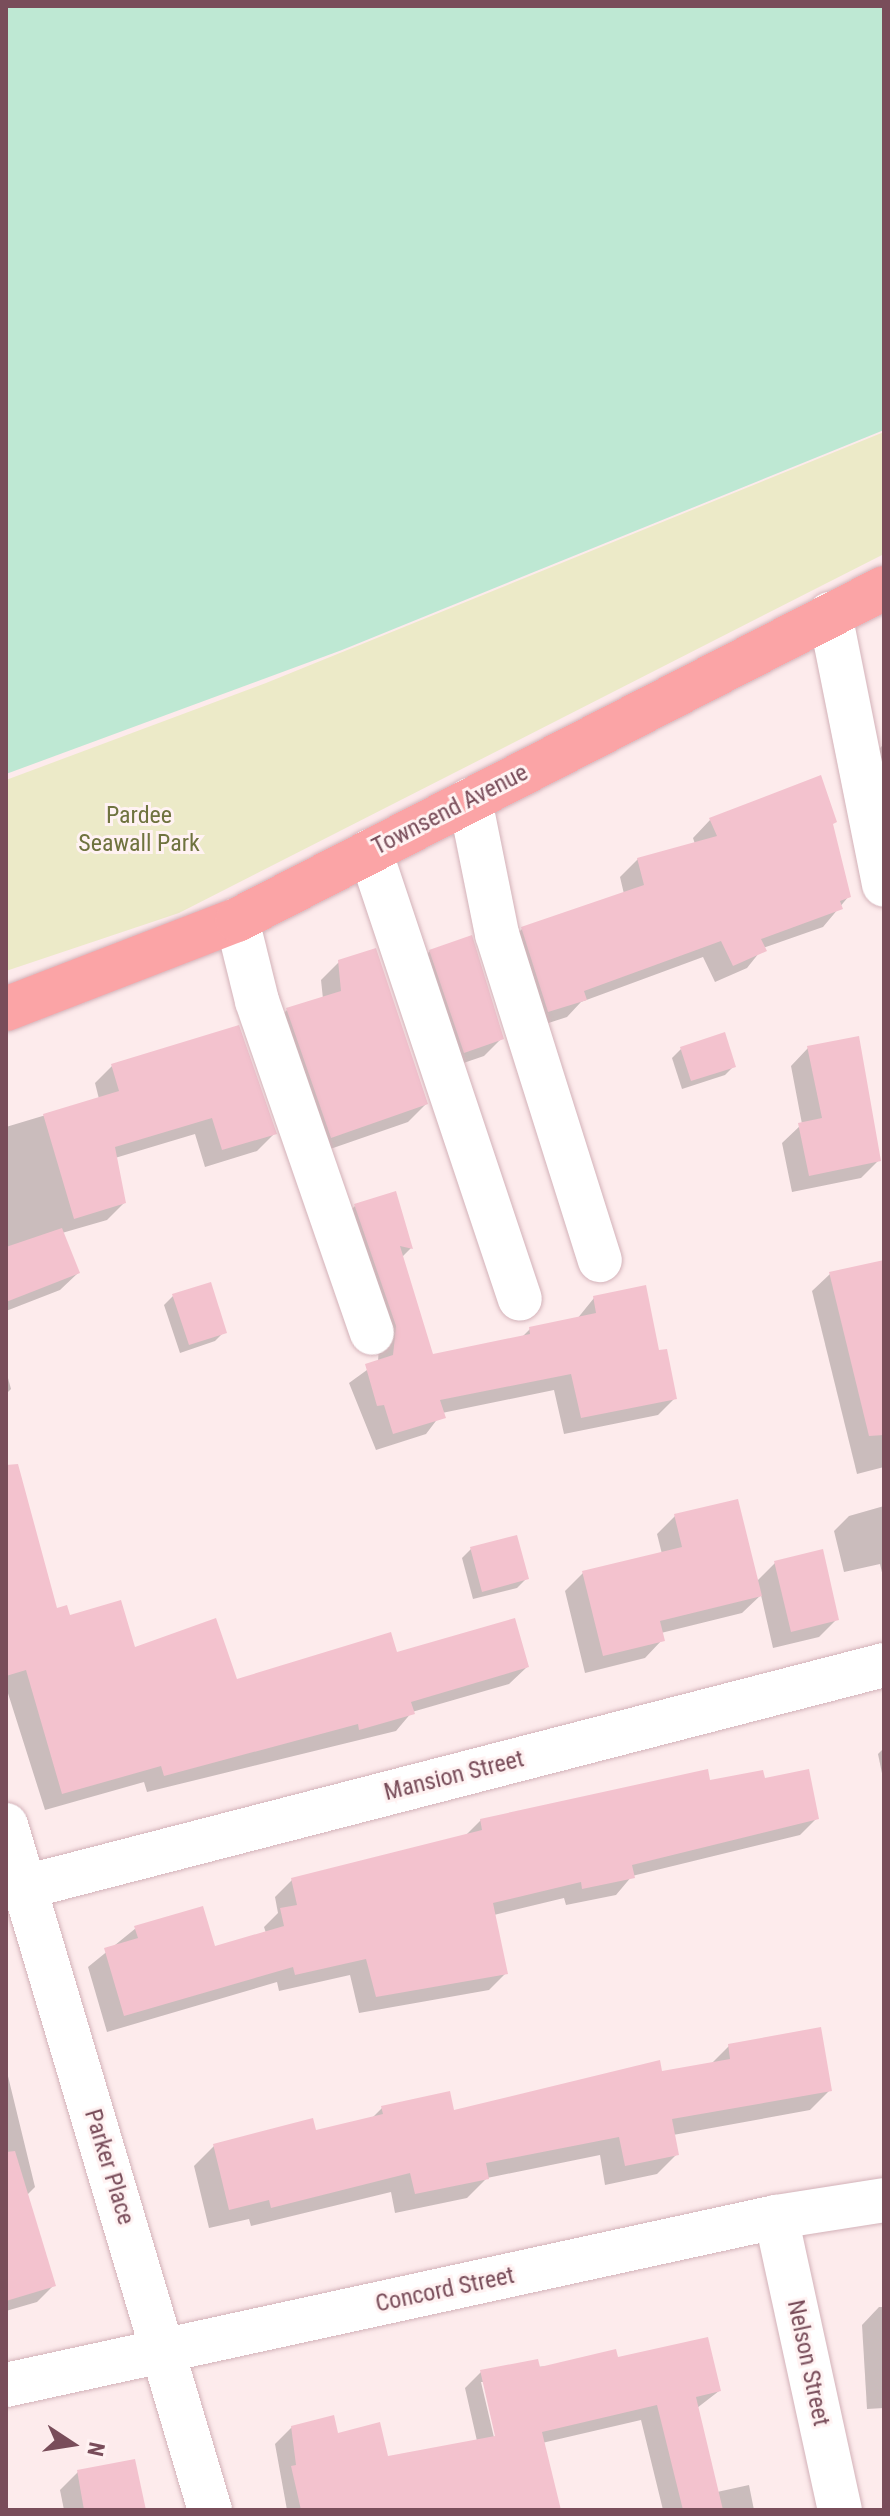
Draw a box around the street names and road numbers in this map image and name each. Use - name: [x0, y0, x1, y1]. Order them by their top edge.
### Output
- street label: Townsend Avenue: [367, 758, 533, 862]
- street label: Mansion Street: [381, 1745, 527, 1807]
- street label: Parker Place: [78, 2106, 140, 2228]
- street label: Concord Street: [373, 2261, 517, 2319]
- street label: Nelson Street: [781, 2297, 835, 2429]

